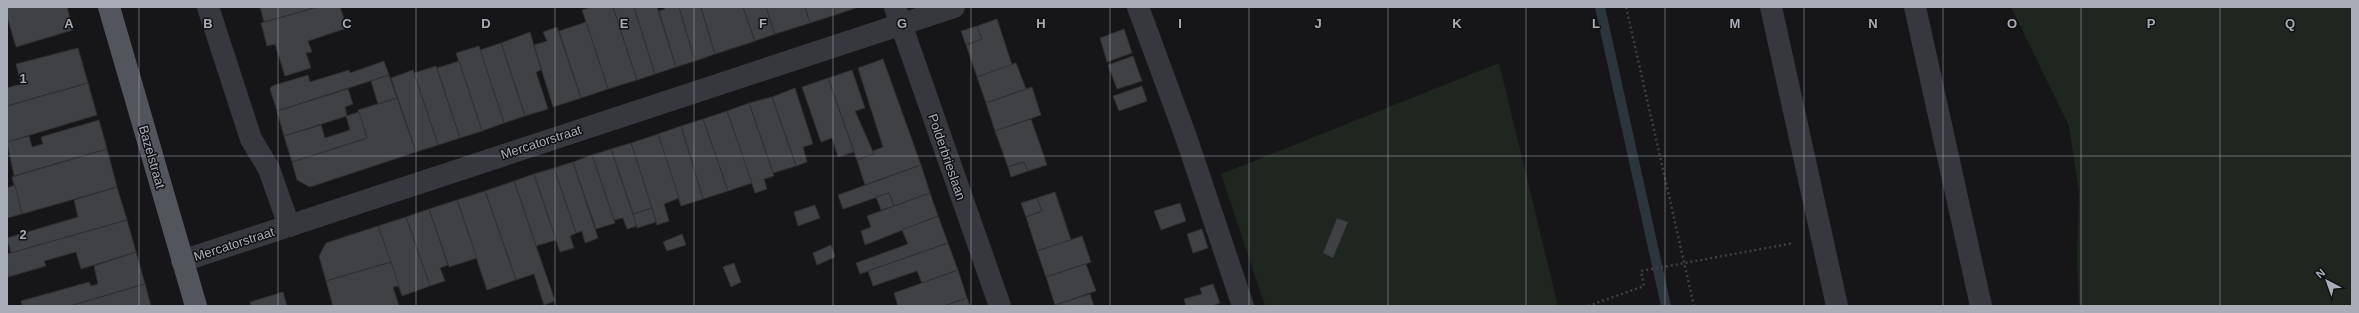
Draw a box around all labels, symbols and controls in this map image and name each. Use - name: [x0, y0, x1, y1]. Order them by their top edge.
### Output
- text: A: [64, 16, 74, 31]
- text: B: [203, 16, 213, 31]
- text: C: [342, 16, 352, 31]
- text: D: [481, 16, 491, 31]
- text: E: [620, 16, 629, 31]
- text: F: [759, 16, 767, 31]
- text: G: [897, 16, 907, 31]
- text: H: [1036, 16, 1046, 31]
- text: I: [1178, 16, 1182, 31]
- text: J: [1314, 16, 1322, 31]
- text: K: [1452, 16, 1462, 31]
- text: L: [1592, 16, 1600, 31]
- text: M: [1730, 16, 1740, 31]
- text: N: [1868, 16, 1878, 31]
- text: O: [2007, 16, 2017, 31]
- text: P: [2147, 16, 2156, 31]
- text: Q: [2285, 16, 2295, 31]
- text: 1: [19, 71, 27, 86]
- street label: Polderbrieslaan: [925, 112, 969, 202]
- street label: Mercatorstraat: [499, 122, 584, 162]
- street label: Bazelstraat: [136, 124, 168, 191]
- street label: Mercatorstraat: [192, 224, 277, 264]
- text: 2: [19, 227, 27, 242]
- north arrow: [2307, 261, 2347, 301]
- text: N: [2314, 266, 2327, 281]

